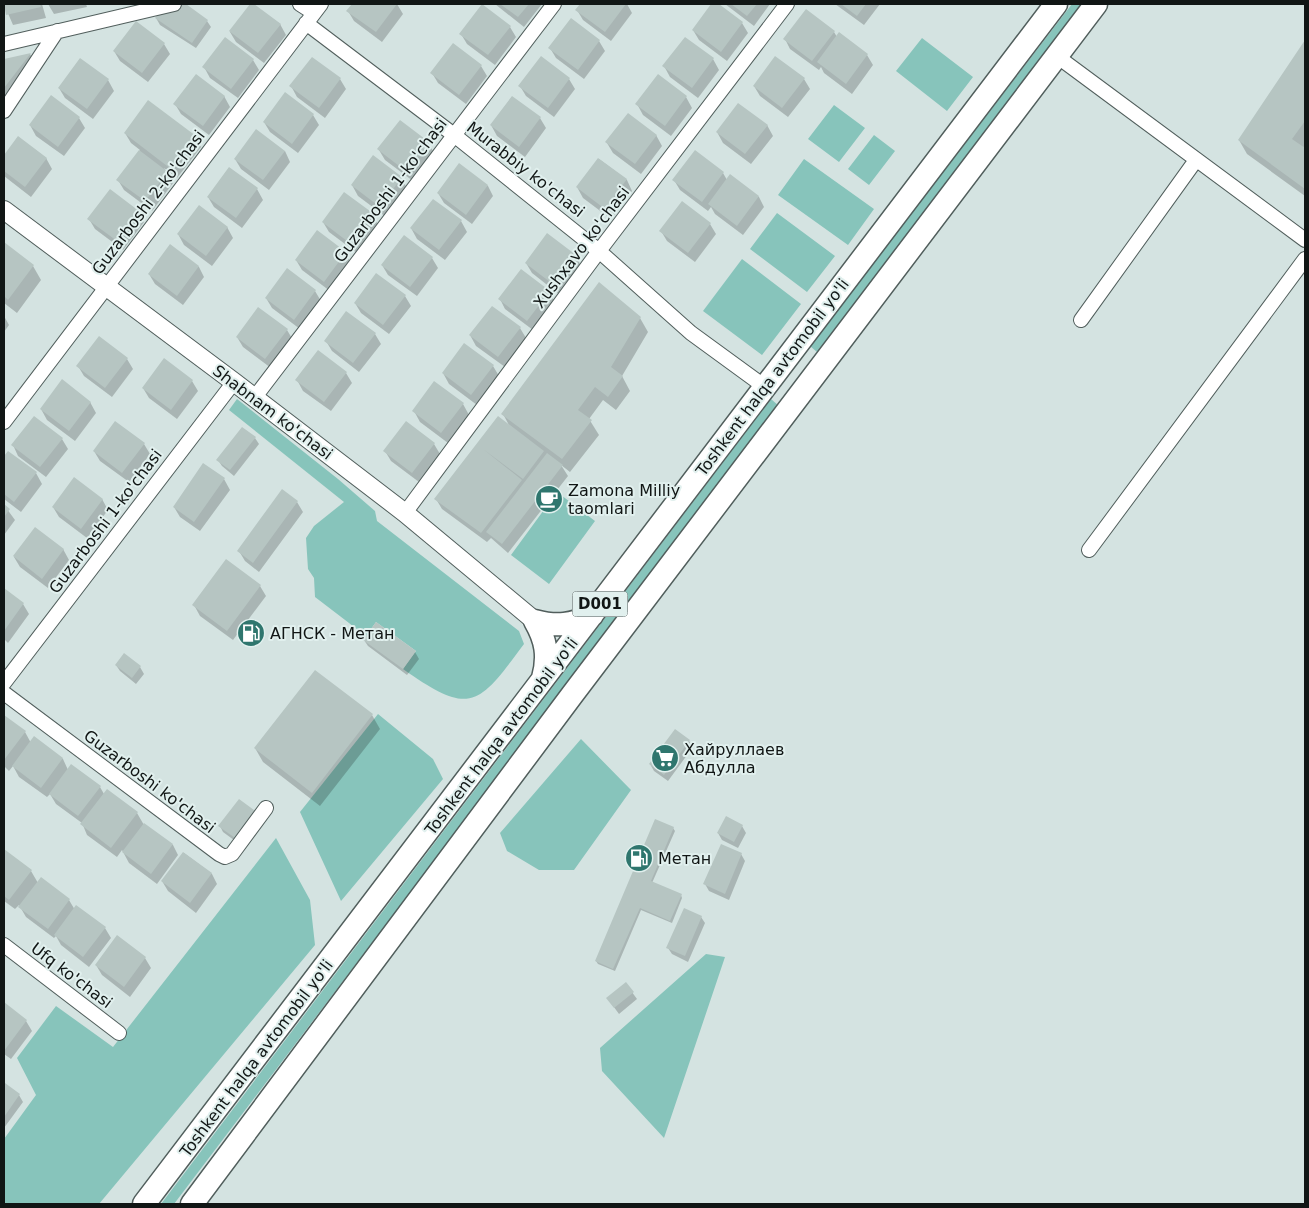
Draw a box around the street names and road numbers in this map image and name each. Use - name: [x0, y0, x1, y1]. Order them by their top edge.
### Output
- street label: Guzarboshi 1-ko'chasi: [330, 114, 451, 266]
- street label: Murabbiy ko'chasi: [463, 118, 588, 221]
- street label: Guzarboshi 2-ko'chasi: [88, 126, 209, 278]
- street label: Xushxavo ko'chasi: [529, 183, 633, 312]
- street label: Toshkent halqa avtomobil yo'li: [691, 275, 853, 481]
- street label: Shabnam ko'chasi: [209, 361, 336, 464]
- street label: Guzarboshi 1-ko'chasi: [45, 445, 166, 597]
- road number: D001: [572, 592, 628, 616]
- street label: Toshkent halqa avtomobil yo'li: [420, 634, 582, 840]
- street label: Guzarboshi ko'chasi: [80, 726, 219, 837]
- street label: Ufq ko'chasi: [27, 939, 116, 1012]
- street label: Toshkent halqa avtomobil yo'li: [175, 956, 337, 1162]

